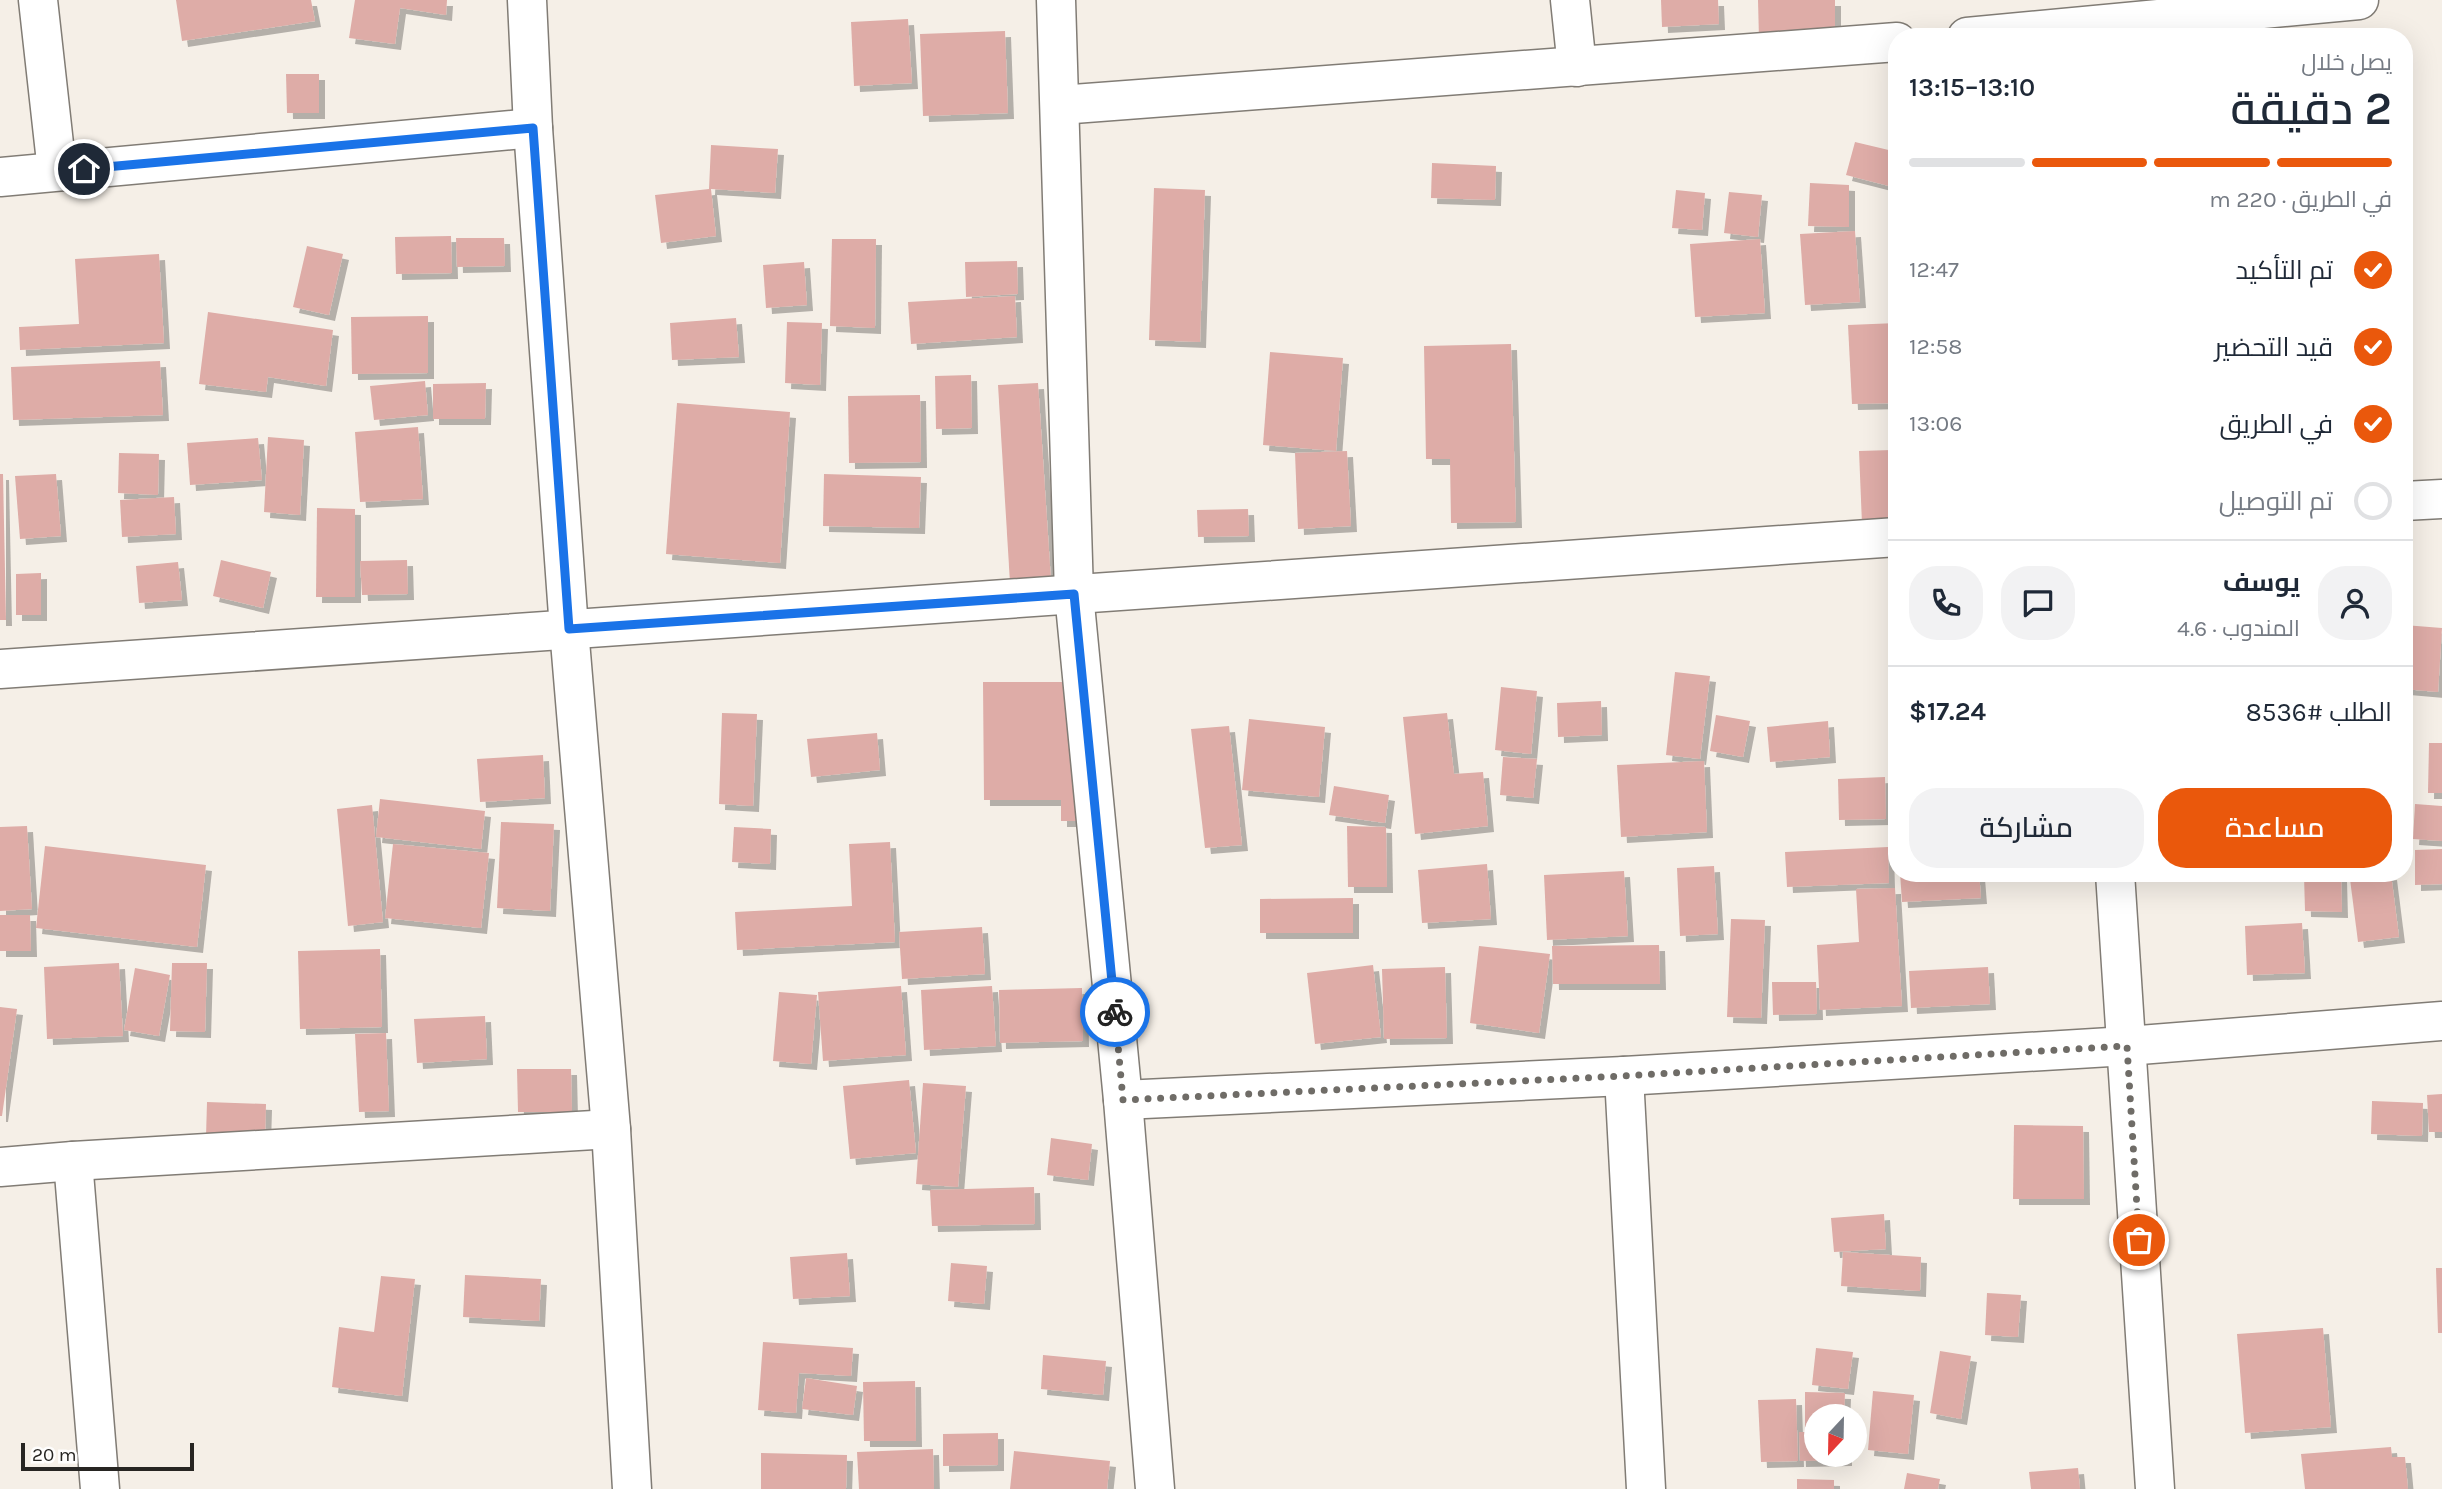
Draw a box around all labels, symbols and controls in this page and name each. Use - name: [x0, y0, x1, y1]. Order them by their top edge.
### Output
- text: يصل خلال: [2301, 49, 2392, 76]
- text: 13:10–13:15: [1909, 72, 2035, 103]
- text: 2 دقيقة: [2231, 82, 2392, 136]
- pin: [54, 139, 114, 199]
- icon: home: [65, 150, 103, 188]
- text: في الطريق · 220 m: [2209, 186, 2392, 213]
- icon: check: [2354, 251, 2392, 289]
- text: تم التأكيد: [2235, 255, 2333, 286]
- text: 12:47: [1909, 256, 1959, 283]
- icon: check: [2354, 328, 2392, 366]
- text: قيد التحضير: [2214, 332, 2333, 363]
- text: 12:58: [1909, 333, 1962, 360]
- icon: check: [2354, 405, 2392, 443]
- text: في الطريق: [2220, 409, 2333, 440]
- text: 13:06: [1909, 410, 1962, 437]
- text: تم التوصيل: [2219, 486, 2333, 517]
- button: phone: [1909, 566, 1983, 640]
- button: chat: [2001, 566, 2075, 640]
- button: person: [2318, 566, 2392, 640]
- text: يوسف: [2223, 567, 2300, 598]
- text: المندوب · 4.6: [2177, 615, 2300, 642]
- text: $17.24: [1909, 696, 1986, 727]
- text: الطلب #8536: [2246, 697, 2392, 728]
- button: مشاركة: [1909, 788, 2144, 868]
- button: مساعدة: [2158, 788, 2392, 868]
- courier: [1080, 977, 1150, 1047]
- icon: bike: [1096, 993, 1134, 1031]
- pin: [2109, 1210, 2169, 1270]
- icon: bag: [2120, 1221, 2158, 1259]
- north arrow: [1804, 1404, 1867, 1466]
- map controls: [1804, 1404, 1867, 1467]
- scale bar: [21, 1440, 194, 1472]
- text: 20 m: [32, 1444, 77, 1466]

